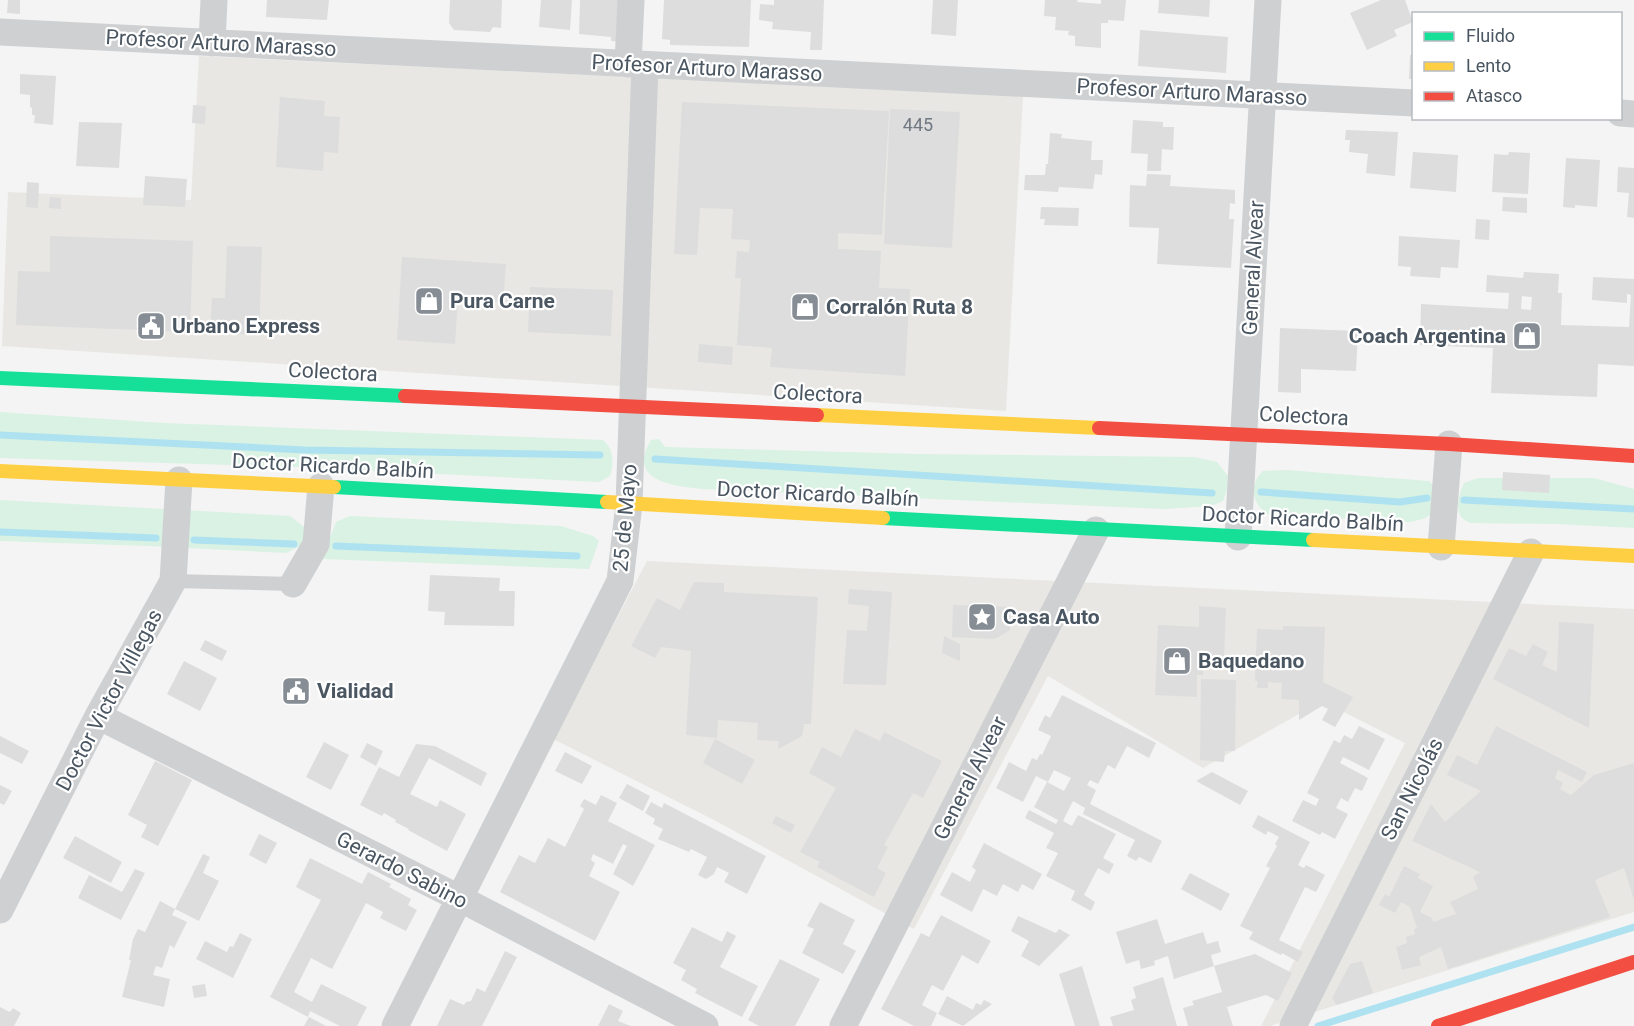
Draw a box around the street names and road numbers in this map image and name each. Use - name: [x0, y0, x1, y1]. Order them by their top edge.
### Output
- street label: Profesor Arturo Marasso: [105, 25, 337, 61]
- street label: Profesor Arturo Marasso: [591, 50, 823, 86]
- street label: Profesor Arturo Marasso: [1076, 74, 1308, 110]
- street label: General Alvear: [1237, 200, 1269, 336]
- street label: Colectora: [288, 358, 378, 386]
- street label: Colectora: [773, 380, 863, 408]
- street label: Colectora: [1259, 402, 1349, 430]
- street label: Doctor Ricardo Balbín: [231, 449, 435, 483]
- street label: 25 de Mayo: [608, 463, 642, 573]
- street label: Doctor Ricardo Balbín: [716, 477, 920, 511]
- street label: Doctor Ricardo Balbín: [1201, 502, 1405, 536]
- street label: Doctor Victor Villegas: [51, 605, 167, 795]
- street label: General Alvear: [929, 712, 1011, 844]
- street label: San Nicolás: [1376, 734, 1448, 844]
- street label: Gerardo Sabino: [332, 827, 472, 913]

